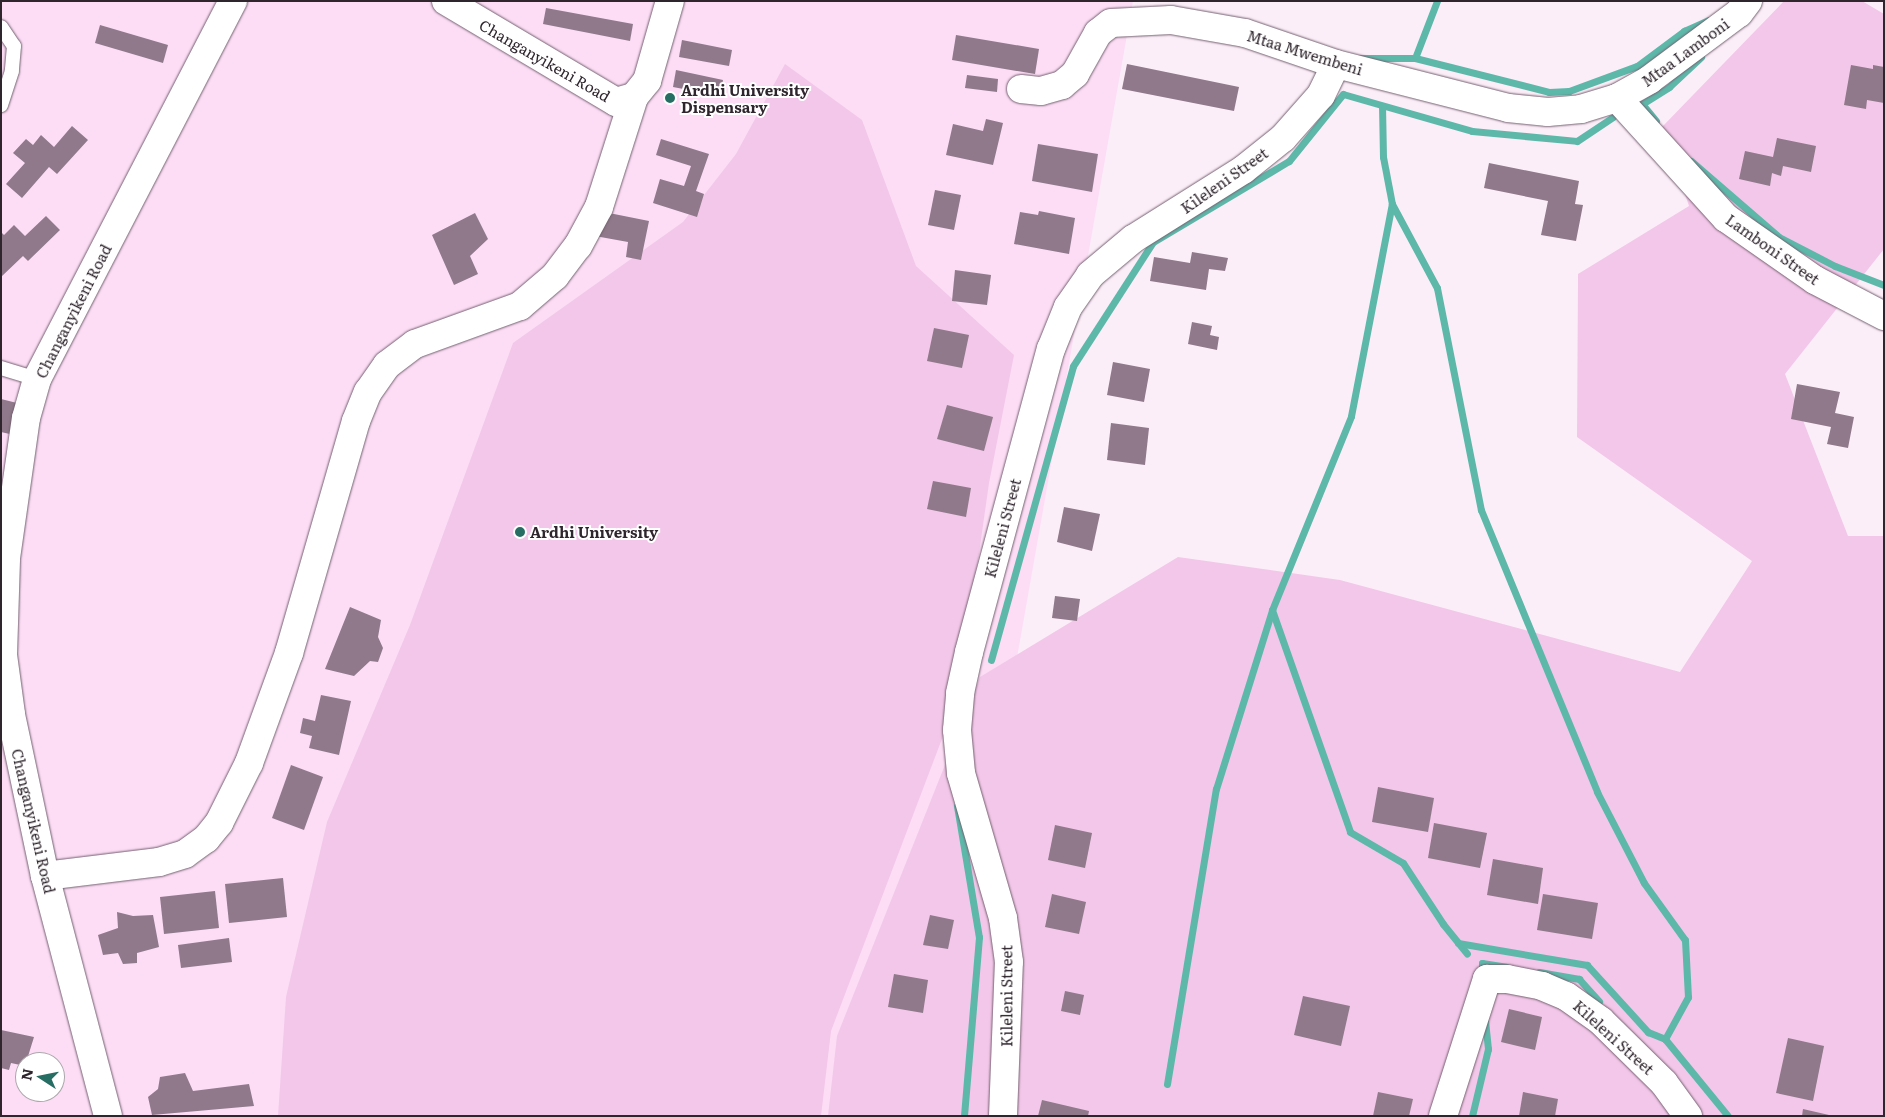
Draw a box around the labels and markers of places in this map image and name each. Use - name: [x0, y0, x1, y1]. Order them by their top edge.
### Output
- place label: Ardhi University Dispensary: [681, 80, 809, 115]
- marker: Ardhi University Dispensary: [663, 91, 677, 105]
- place label: Ardhi University: [530, 523, 658, 541]
- marker: Ardhi University: [514, 526, 526, 538]

